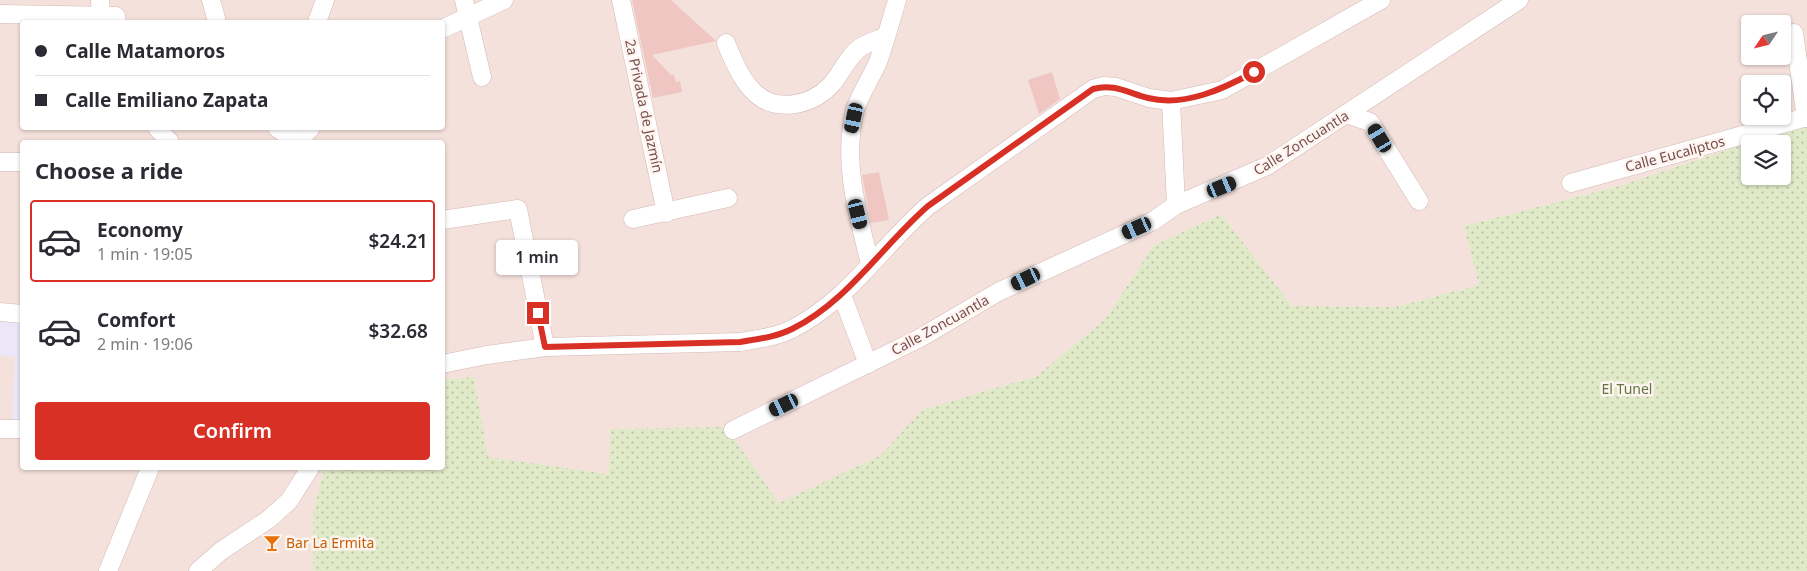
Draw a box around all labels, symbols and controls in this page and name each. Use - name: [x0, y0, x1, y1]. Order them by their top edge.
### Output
- north arrow: [1741, 15, 1791, 65]
- map controls: [1741, 15, 1791, 185]
- street label: 2a Privada de Jazmín: [621, 37, 668, 174]
- text: Calle Matamoros: [65, 38, 225, 64]
- route start: [1243, 61, 1265, 83]
- button: locate: [1741, 75, 1791, 125]
- text: Calle Emiliano Zapata: [65, 87, 268, 113]
- car: [843, 102, 864, 134]
- street label: Calle Zoncuantla: [1249, 106, 1352, 180]
- car: [1365, 121, 1394, 155]
- street label: Calle Eucaliptos: [1623, 131, 1727, 176]
- button: layers: [1741, 135, 1791, 185]
- text: Choose a ride: [35, 155, 183, 185]
- car: [1205, 174, 1238, 200]
- car: [847, 198, 868, 230]
- car: [1120, 215, 1153, 241]
- text: Economy: [97, 217, 183, 243]
- icon: car: [37, 219, 82, 264]
- text: $24.21: [368, 228, 428, 254]
- callout: 1 min: [497, 240, 579, 276]
- text: 1 min · 19:05: [97, 243, 193, 265]
- text: 1 min: [515, 246, 559, 268]
- car: [1009, 266, 1042, 292]
- street label: Calle Zoncuantla: [887, 290, 992, 359]
- route end: [527, 302, 549, 324]
- text: Comfort: [97, 307, 176, 333]
- icon: car: [37, 309, 82, 354]
- text: $32.68: [368, 318, 428, 344]
- text: 2 min · 19:06: [97, 333, 193, 355]
- park label: El Tunel: [1602, 379, 1652, 398]
- car: [767, 392, 800, 418]
- button: Confirm: [35, 402, 430, 460]
- bar icon: Bar La Ermita: [262, 533, 282, 553]
- place label: Bar La Ermita: [286, 533, 374, 552]

